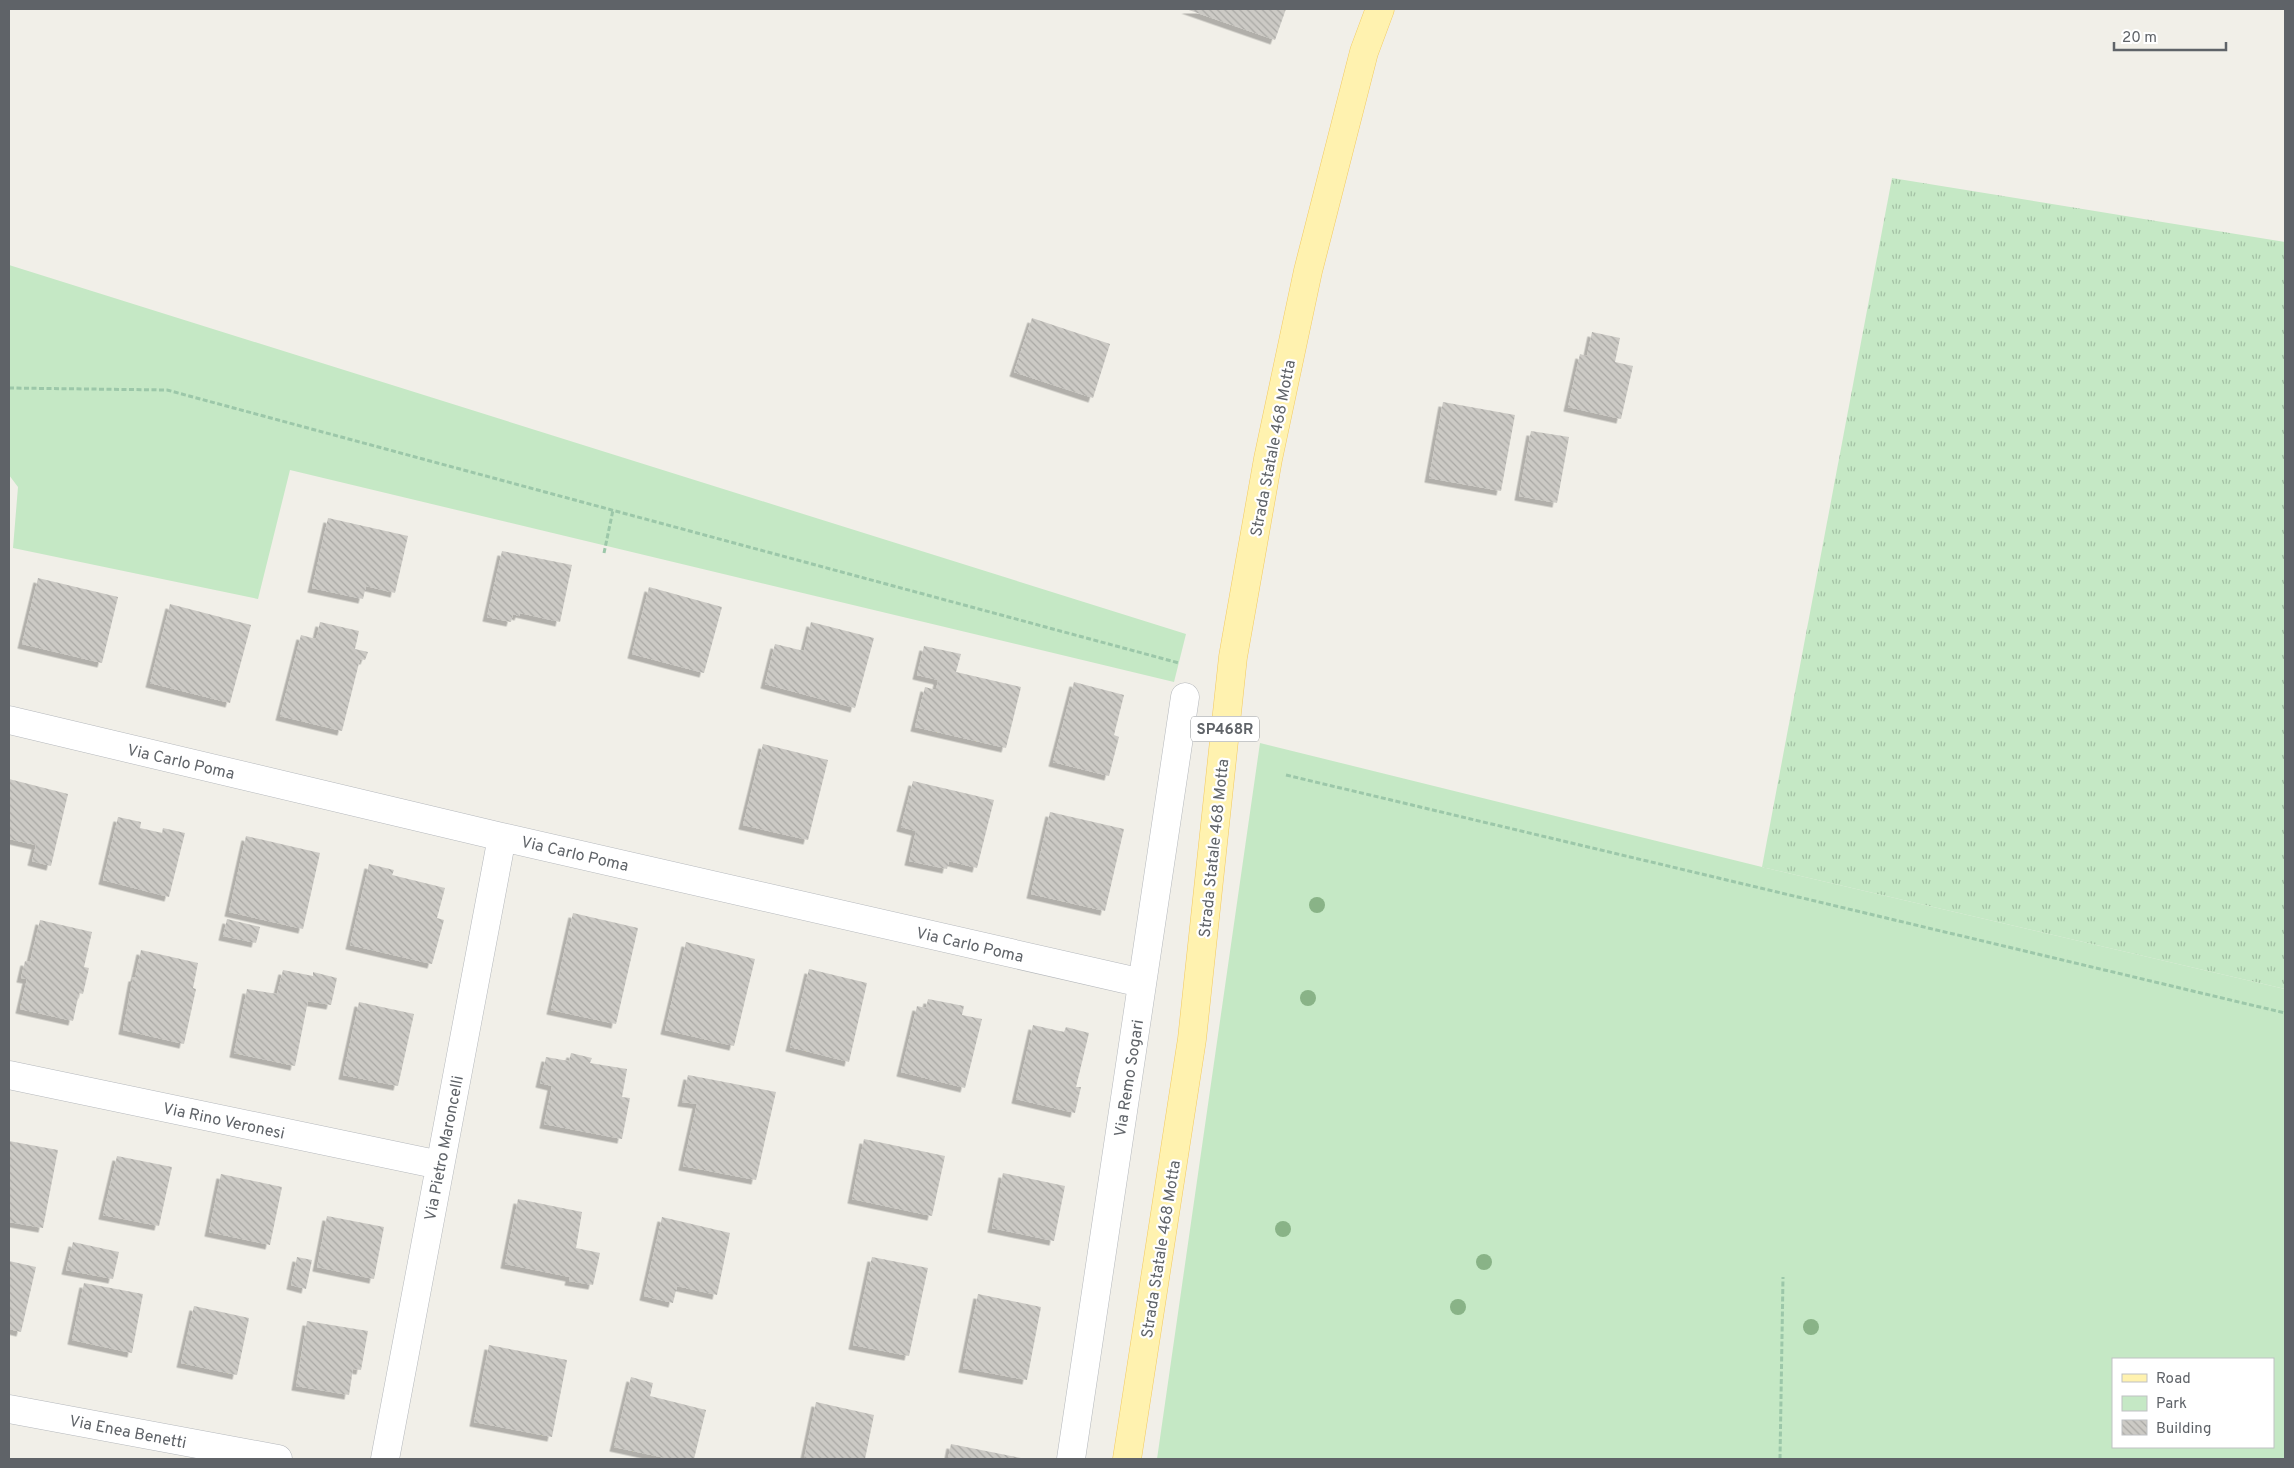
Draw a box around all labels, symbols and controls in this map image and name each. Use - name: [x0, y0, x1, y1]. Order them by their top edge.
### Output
- scale bar: [2114, 20, 2226, 52]
- text: 20 m: [2122, 29, 2157, 48]
- street label: Strada Statale 468 Motta: [1247, 358, 1301, 538]
- road number: SP468R: [1191, 716, 1259, 742]
- street label: Via Carlo Poma: [125, 741, 236, 785]
- street label: Strada Statale 468 Motta: [1196, 758, 1234, 939]
- street label: Via Carlo Poma: [519, 833, 630, 877]
- street label: Via Carlo Poma: [914, 924, 1025, 968]
- street label: Via Remo Sogari: [1111, 1018, 1149, 1138]
- street label: Via Pietro Maroncelli: [421, 1074, 469, 1223]
- street label: Via Rino Veronesi: [161, 1099, 286, 1145]
- street label: Strada Statale 468 Motta: [1138, 1159, 1186, 1340]
- legend: [2112, 1358, 2274, 1448]
- text: Road: [2156, 1370, 2191, 1389]
- text: Park: [2156, 1395, 2187, 1414]
- street label: Via Enea Benetti: [67, 1412, 188, 1454]
- text: Building: [2156, 1420, 2211, 1439]

